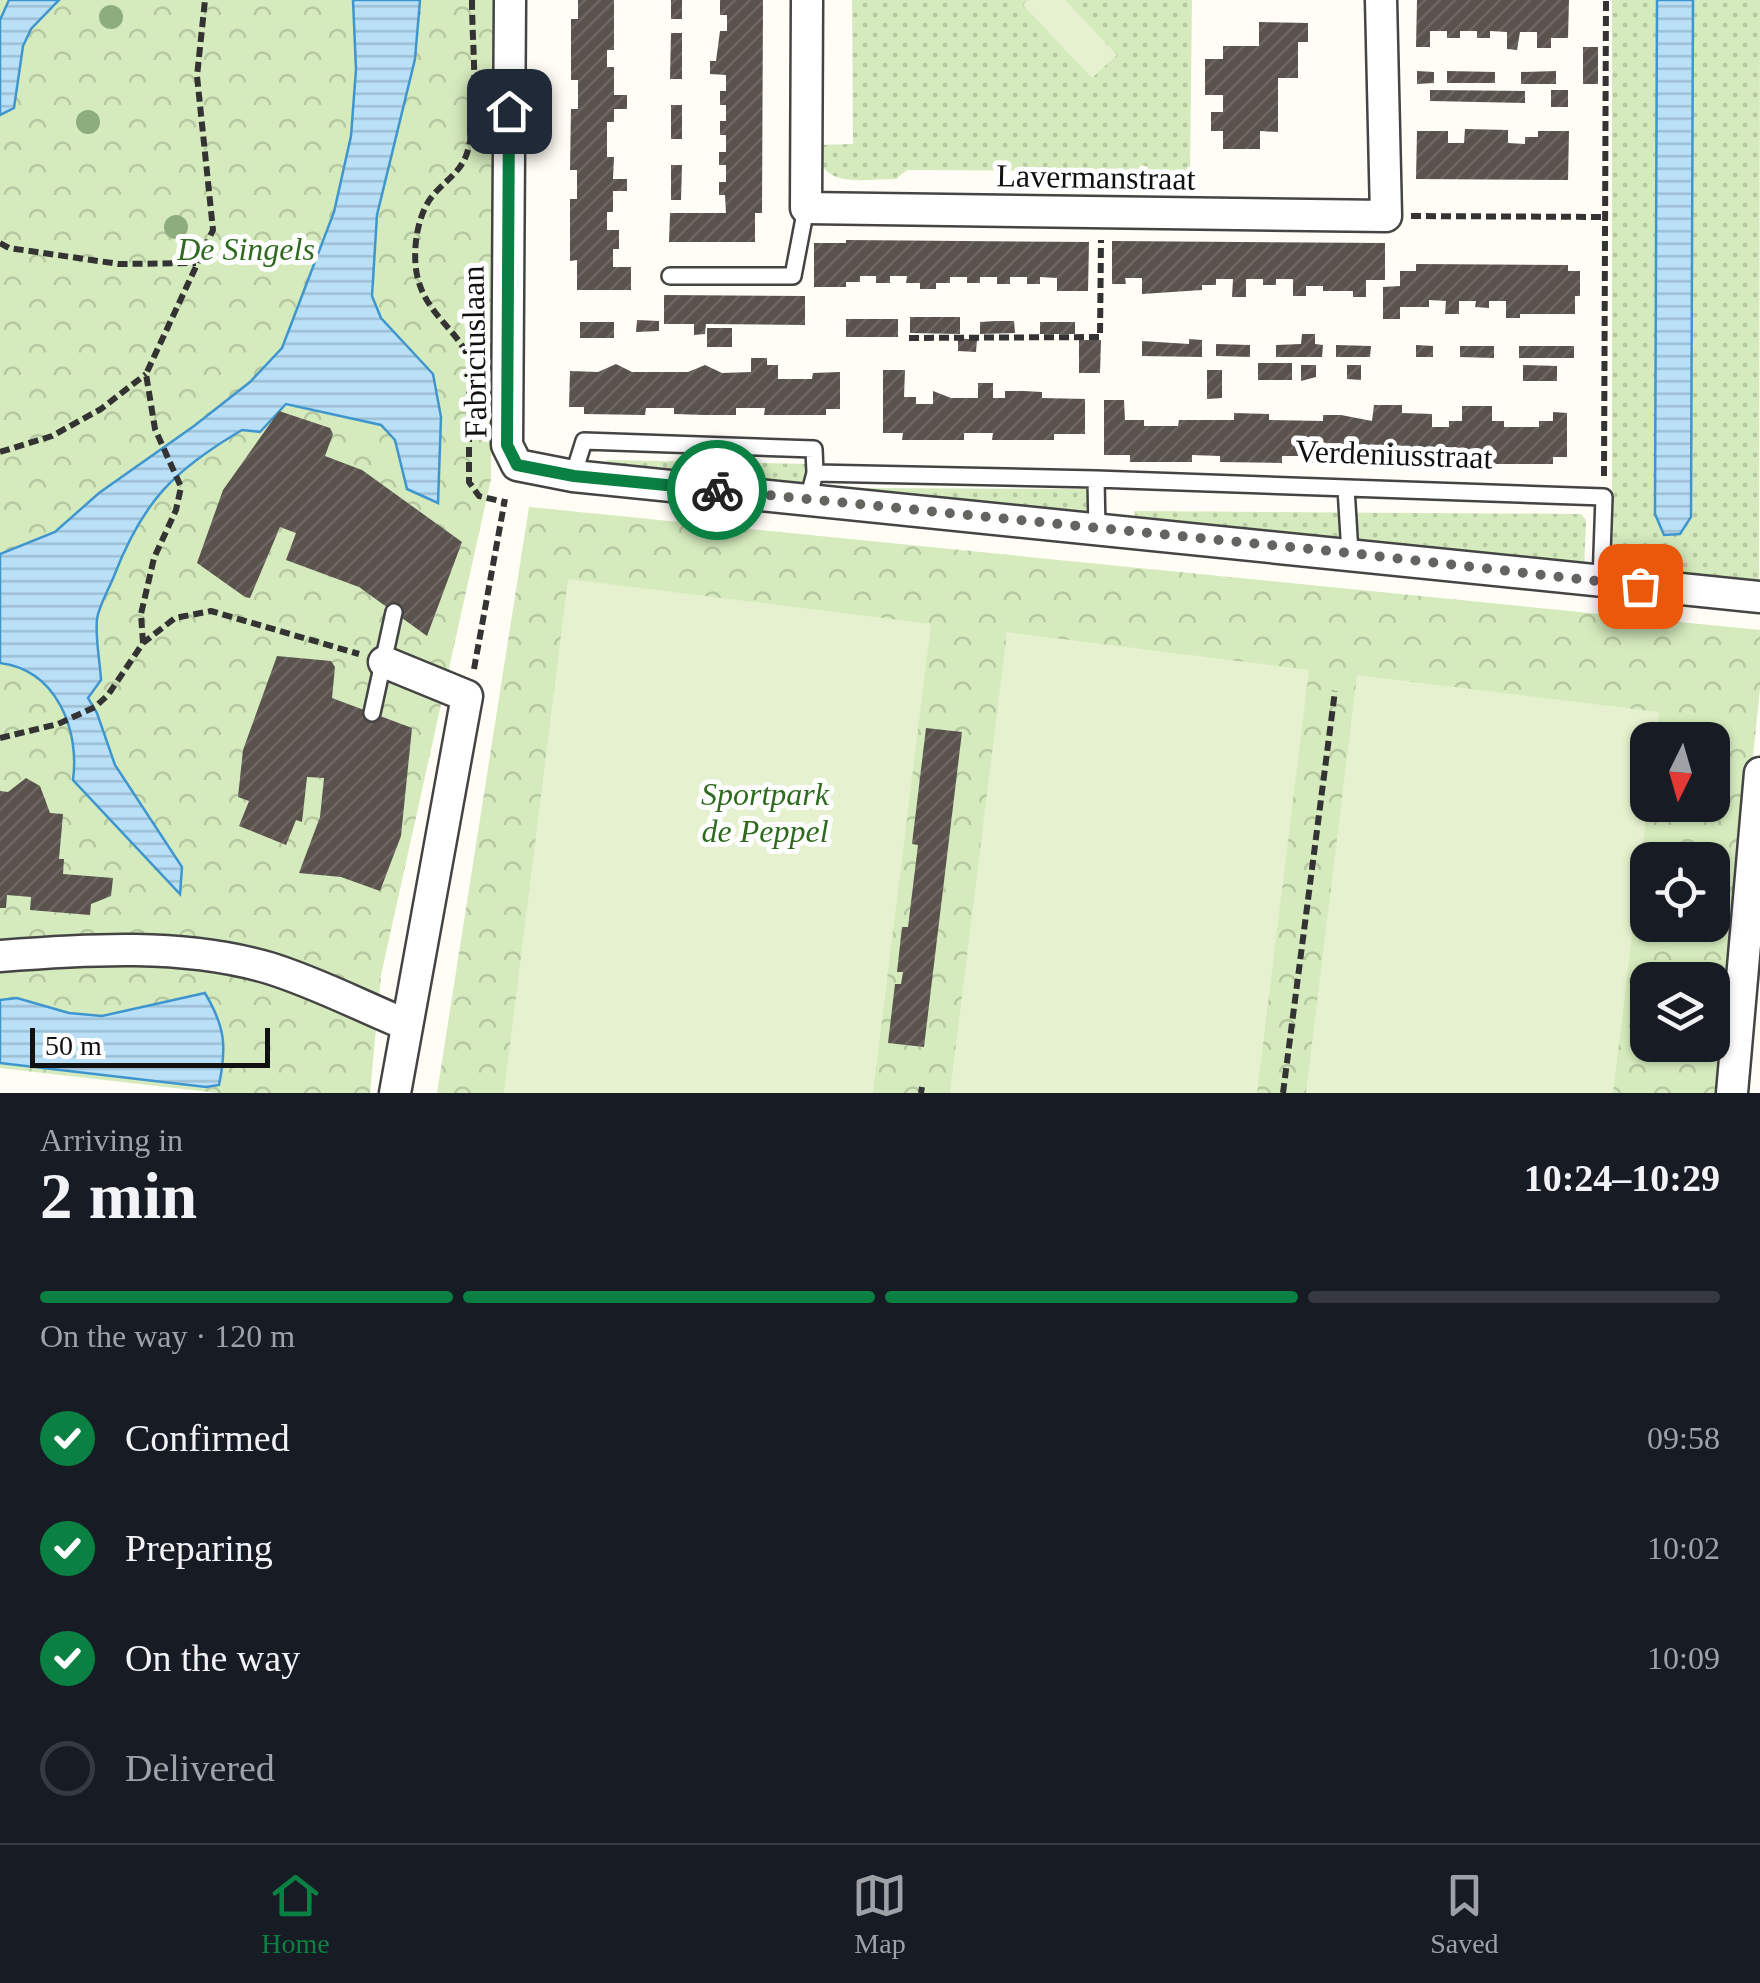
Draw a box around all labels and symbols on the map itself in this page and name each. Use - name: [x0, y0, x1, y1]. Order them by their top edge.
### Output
- pin: [467, 69, 552, 154]
- street label: Lavermanstraat: [996, 157, 1196, 197]
- park label: De Singels: [176, 231, 315, 267]
- street label: Fabriciuslaan: [454, 266, 494, 438]
- street label: Verdeniusstraat: [1295, 433, 1493, 475]
- courier: [667, 440, 767, 540]
- pin: [1598, 544, 1683, 629]
- north arrow: [1630, 722, 1730, 822]
- park label: Sportpark de Peppel: [701, 776, 830, 849]
- scale bar: [30, 1023, 270, 1068]

